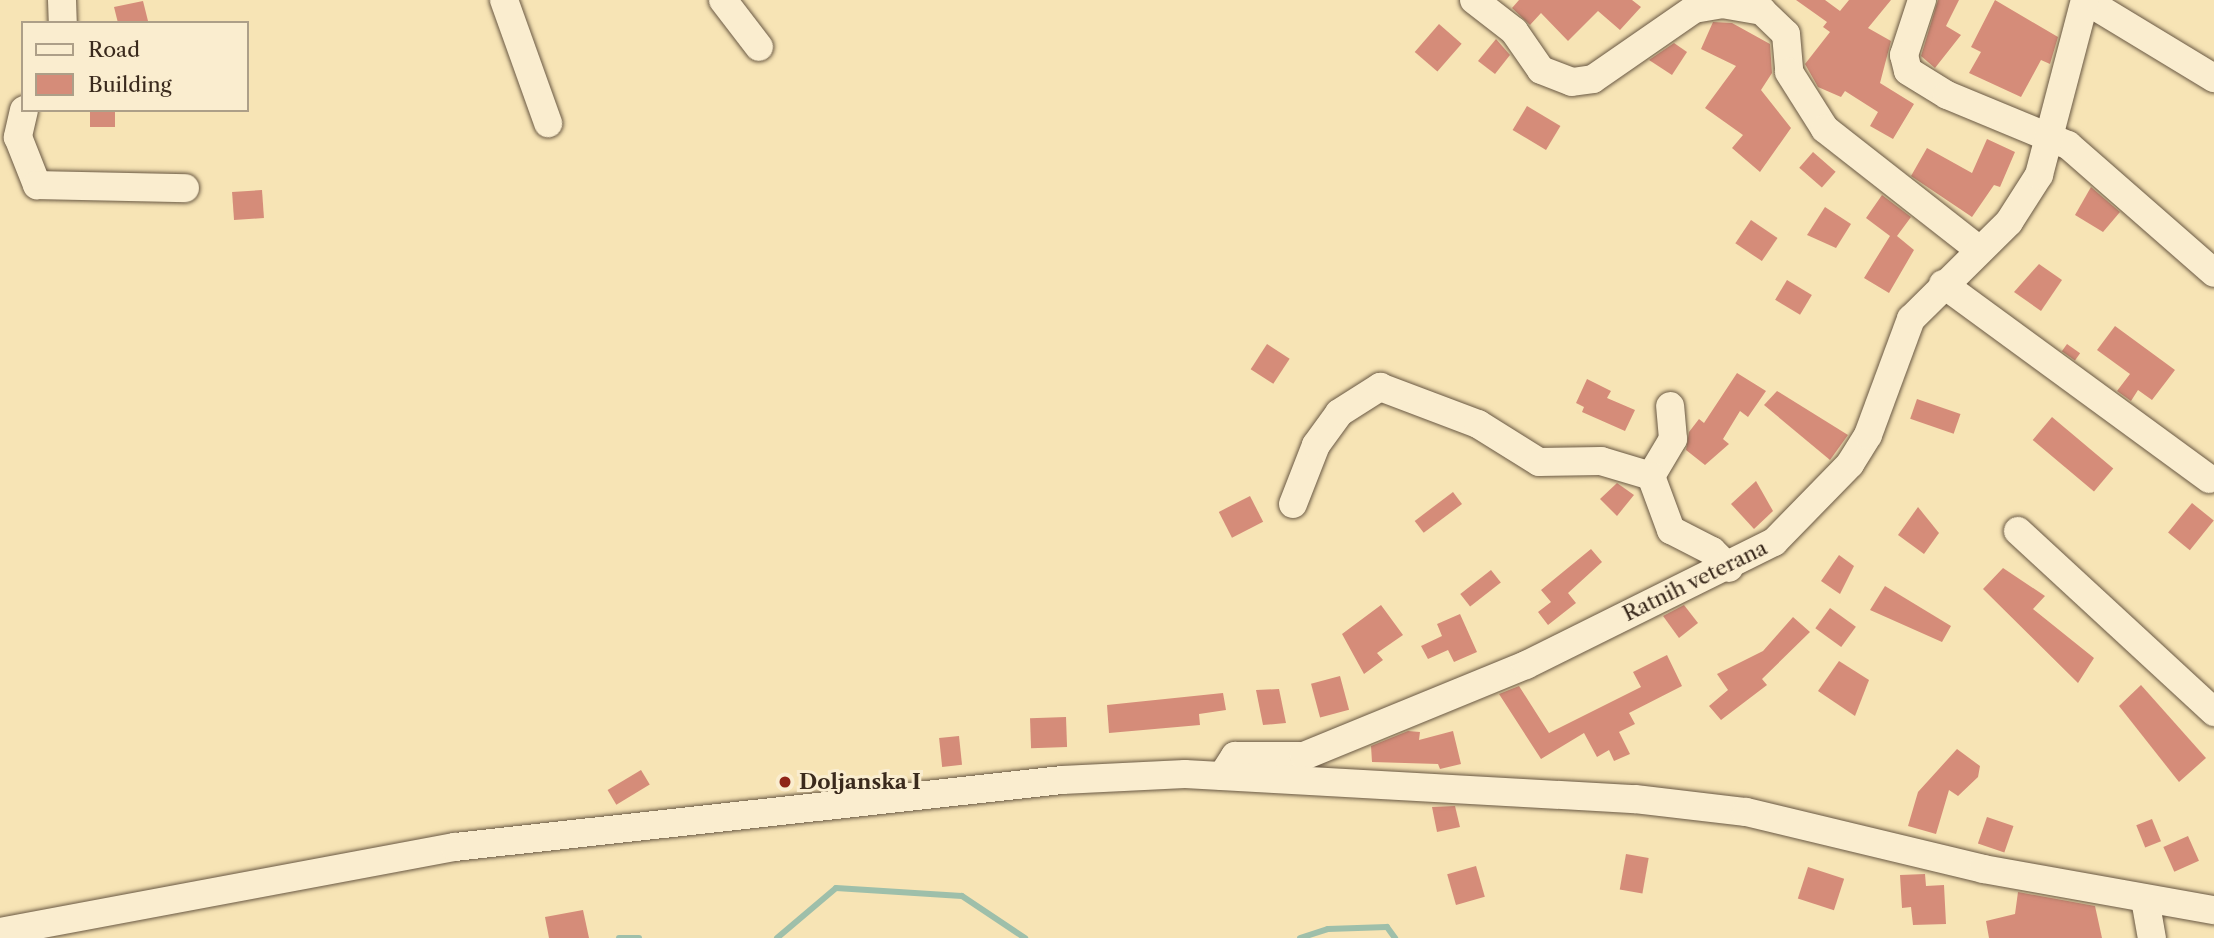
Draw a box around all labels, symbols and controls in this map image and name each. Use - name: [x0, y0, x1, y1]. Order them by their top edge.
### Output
- legend: [21, 21, 248, 112]
- text: Road: [88, 37, 140, 62]
- text: Building: [88, 72, 172, 97]
- street label: Ratnih veterana: [1619, 535, 1771, 627]
- place label: Doljanska I: [799, 769, 921, 795]
- marker: Doljanska I: [777, 774, 793, 790]

